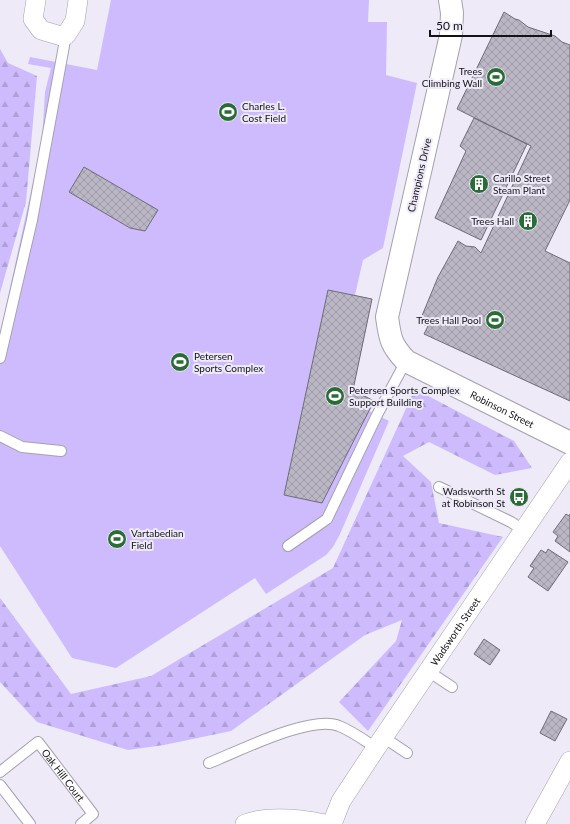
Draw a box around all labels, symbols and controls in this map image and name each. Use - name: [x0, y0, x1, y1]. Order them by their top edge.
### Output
- scale bar: [430, 12, 551, 38]
- text: 50 m: [436, 18, 463, 33]
- place label: Trees Climbing Wall: [422, 65, 482, 89]
- sports icon: Trees Climbing Wall: [485, 66, 507, 88]
- place label: Charles L. Cost Field: [242, 100, 286, 124]
- sports icon: Charles L. Cost Field: [217, 101, 239, 123]
- street label: Champions Drive: [405, 137, 433, 213]
- place label: Carillo Street Steam Plant: [493, 172, 550, 196]
- building icon: Carillo Street Steam Plant: [468, 173, 490, 195]
- building icon: Trees Hall: [517, 210, 539, 232]
- place label: Trees Hall: [471, 215, 514, 227]
- sports icon: Trees Hall Pool: [484, 309, 506, 331]
- place label: Trees Hall Pool: [416, 314, 481, 326]
- place label: Petersen Sports Complex: [194, 350, 263, 374]
- sports icon: Petersen Sports Complex: [169, 351, 191, 373]
- place label: Petersen Sports Complex Support Building: [349, 384, 460, 408]
- sports icon: Petersen Sports Complex Support Building: [324, 385, 346, 407]
- street label: Robinson Street: [468, 388, 536, 430]
- place label: Wadsworth St at Robinson St: [442, 485, 505, 509]
- bus stop icon: Wadsworth St at Robinson St: [508, 486, 530, 508]
- place label: Vartabedian Field: [131, 527, 184, 551]
- sports icon: Vartabedian Field: [106, 528, 128, 550]
- street label: Wadsworth Street: [428, 595, 483, 668]
- street label: Oak Hill Court: [39, 746, 87, 804]

